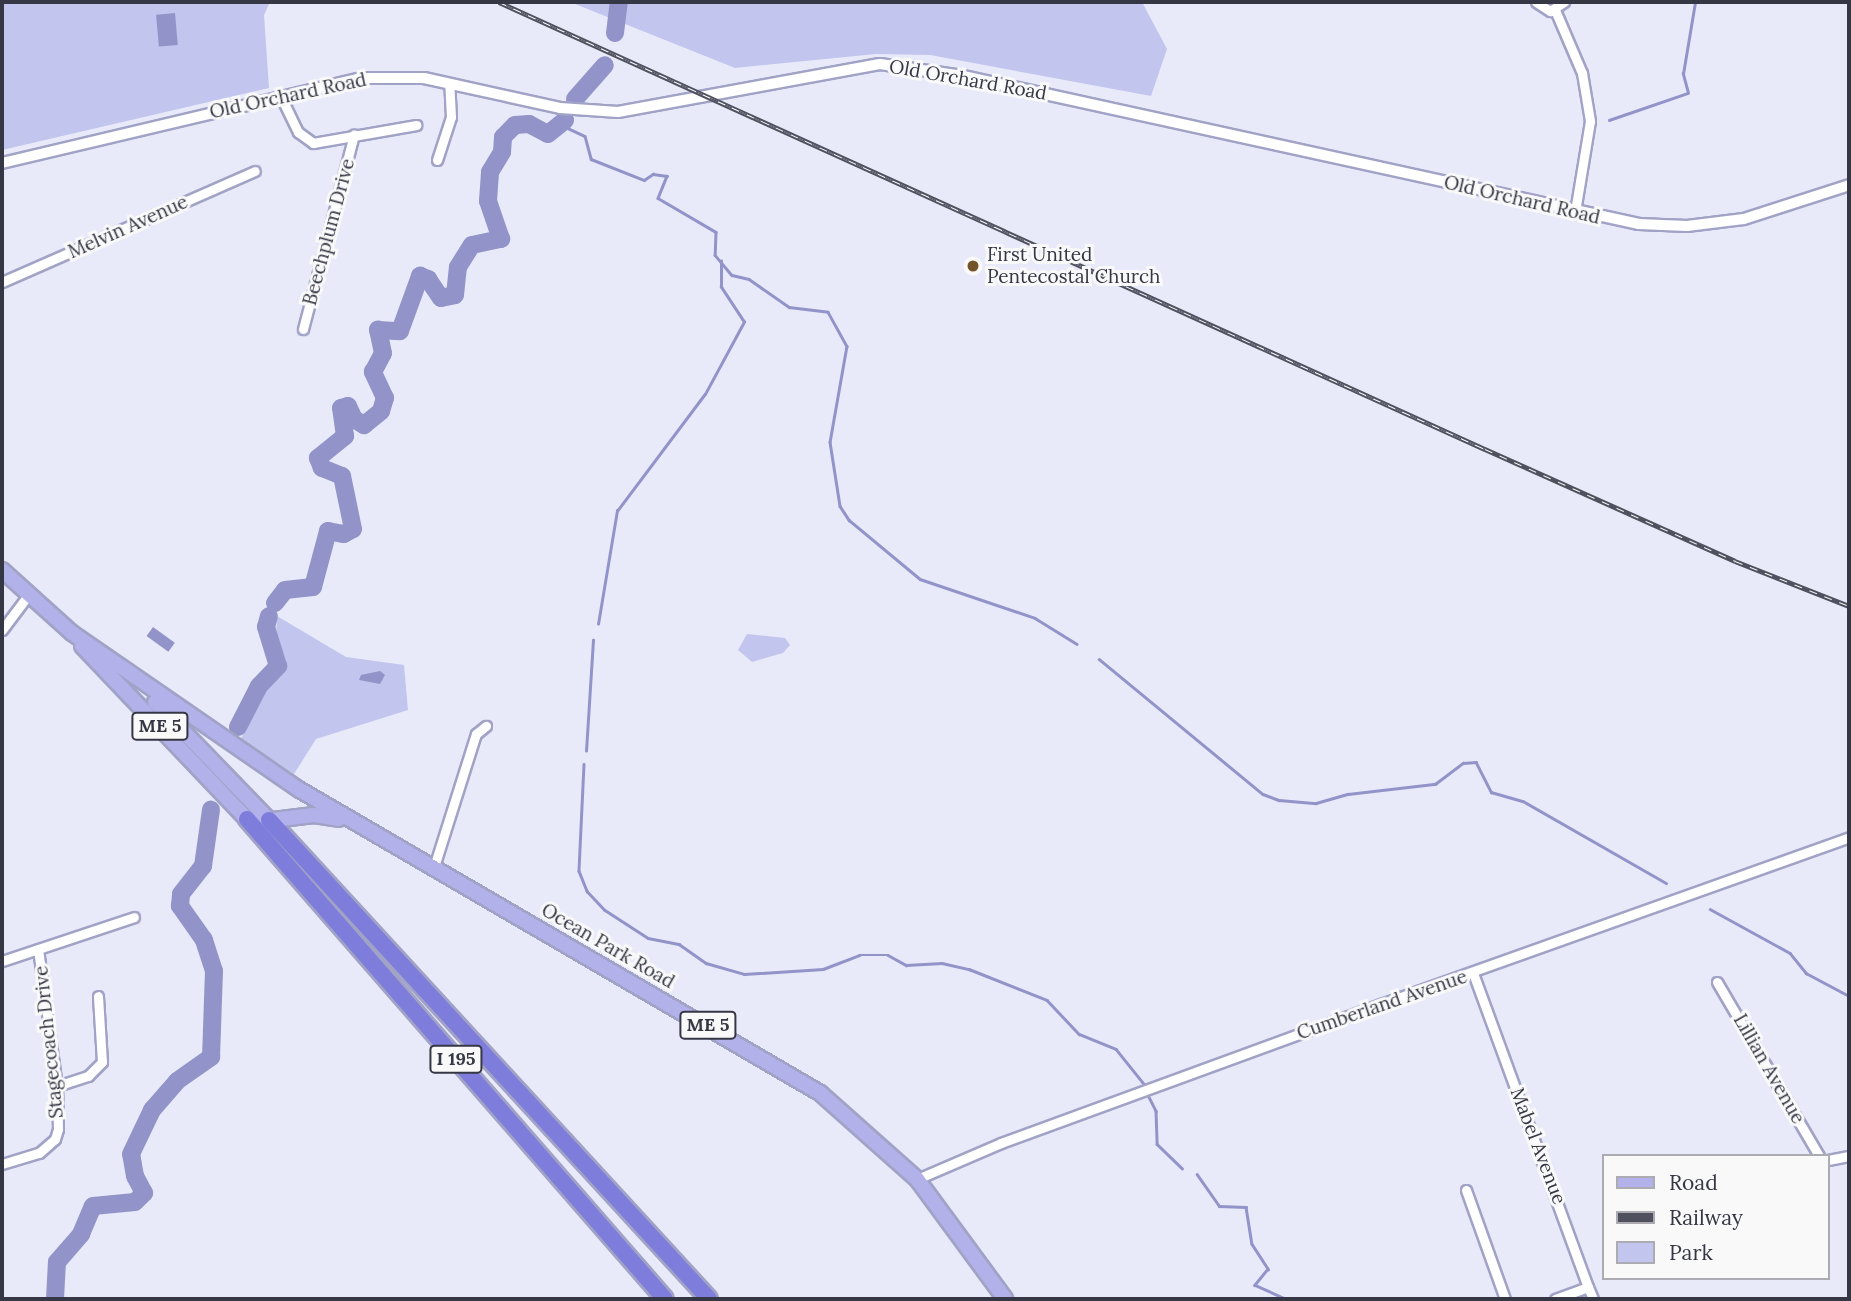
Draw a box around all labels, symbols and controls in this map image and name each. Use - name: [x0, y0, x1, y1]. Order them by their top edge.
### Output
- street label: Old Orchard Road: [887, 55, 1049, 105]
- street label: Old Orchard Road: [208, 68, 368, 124]
- street label: Beechplum Drive: [298, 156, 360, 308]
- street label: Old Orchard Road: [1442, 171, 1602, 229]
- street label: Melvin Avenue: [65, 190, 191, 264]
- place label: First United Pentecostal Church: [987, 244, 1160, 288]
- marker: First United Pentecostal Church: [965, 258, 981, 274]
- road number: ME 5: [130, 712, 190, 740]
- street label: Ocean Park Road: [537, 899, 679, 993]
- street label: Stagecoach Drive: [30, 965, 68, 1119]
- street label: Cumberland Avenue: [1294, 965, 1470, 1045]
- road number: ME 5: [678, 1010, 738, 1040]
- street label: Lillian Avenue: [1728, 1010, 1810, 1128]
- road number: I 195: [428, 1044, 484, 1074]
- street label: Mabel Avenue: [1505, 1084, 1571, 1208]
- legend: [1602, 1154, 1830, 1280]
- text: Road: [1669, 1169, 1718, 1196]
- text: Railway: [1669, 1204, 1743, 1231]
- text: Park: [1669, 1239, 1713, 1266]

